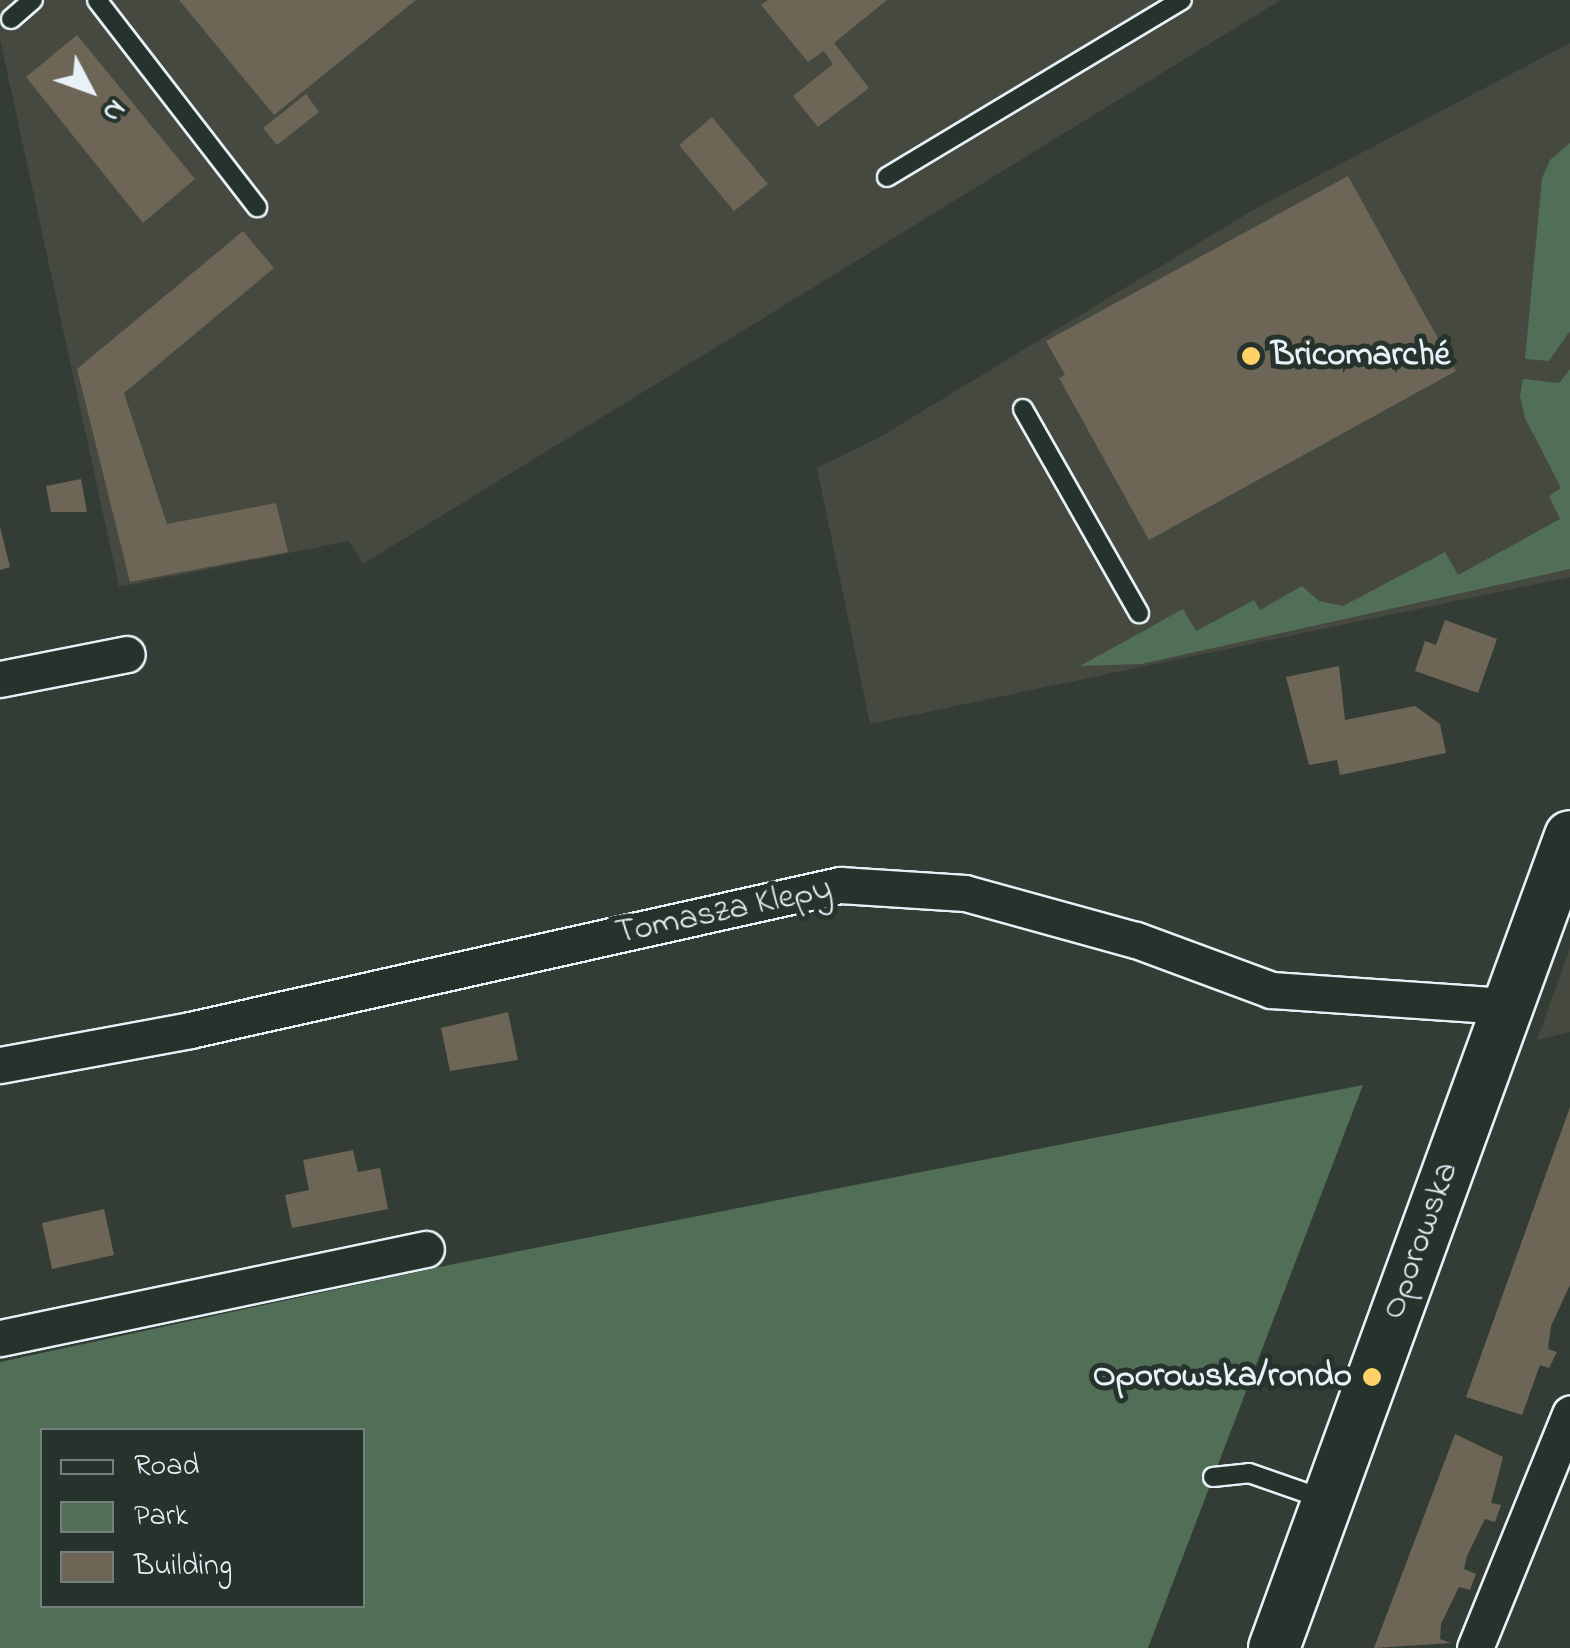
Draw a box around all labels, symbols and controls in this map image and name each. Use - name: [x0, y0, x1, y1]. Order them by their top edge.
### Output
- north arrow: [40, 40, 140, 140]
- text: N: [91, 89, 135, 131]
- place label: Bricomarché: [1271, 335, 1450, 377]
- marker: Bricomarché: [1240, 345, 1262, 367]
- street label: Tomasza Klepy: [612, 869, 836, 955]
- street label: Oporowska: [1373, 1157, 1469, 1325]
- place label: Oporowska/rondo: [1093, 1356, 1352, 1398]
- marker: Oporowska/rondo: [1361, 1366, 1383, 1388]
- legend: [40, 1428, 365, 1608]
- text: Road: [134, 1445, 199, 1489]
- text: Park: [134, 1495, 188, 1539]
- text: Building: [134, 1545, 232, 1589]

